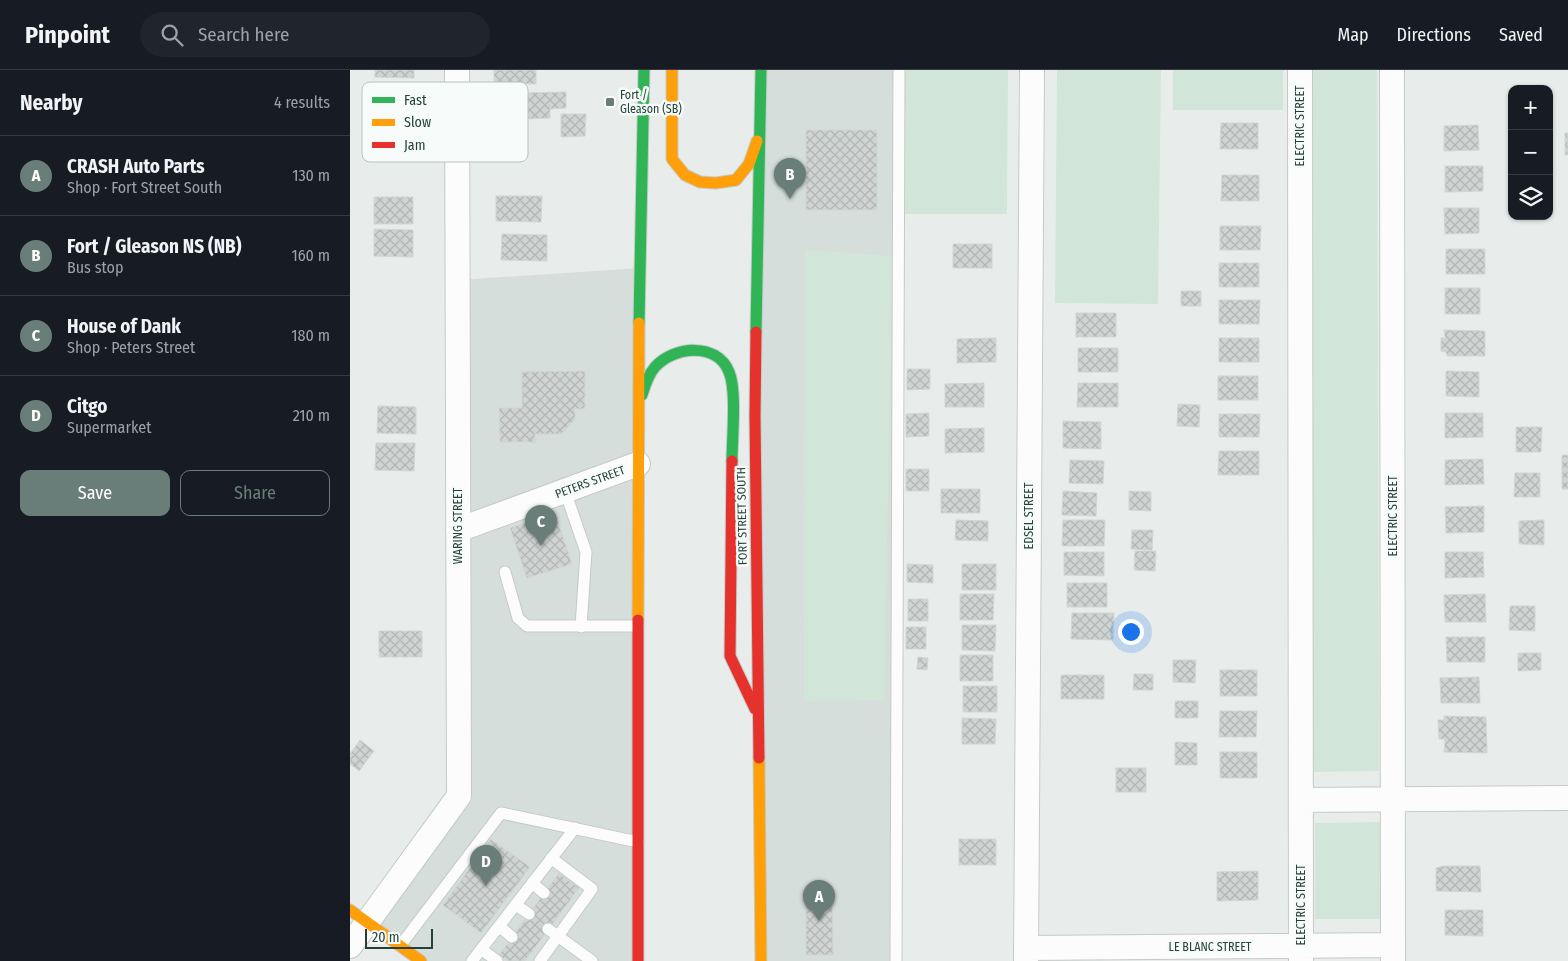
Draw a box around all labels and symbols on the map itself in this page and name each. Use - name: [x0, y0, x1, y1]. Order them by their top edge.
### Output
- legend: [362, 82, 528, 162]
- street label: ELECTRIC STREET: [1293, 85, 1307, 167]
- place label: Fort / Gleason (SB): [620, 88, 682, 116]
- text: Fast: [404, 92, 427, 109]
- marker: Fort / Gleason (SB): [604, 96, 616, 108]
- text: Slow: [404, 114, 431, 131]
- text: Jam: [404, 137, 425, 154]
- pin: B: [774, 158, 806, 199]
- street label: PETERS STREET: [553, 463, 627, 501]
- street label: FORT STREET SOUTH: [734, 467, 750, 565]
- street label: ELECTRIC STREET: [1386, 475, 1400, 557]
- street label: EDSEL STREET: [1022, 482, 1036, 549]
- street label: WARING STREET: [451, 487, 465, 564]
- pin: C: [525, 505, 557, 546]
- your location: [1118, 619, 1144, 645]
- pin: D: [470, 845, 502, 886]
- street label: ELECTRIC STREET: [1294, 864, 1308, 946]
- pin: A: [803, 880, 835, 921]
- scale bar: [365, 926, 432, 949]
- street label: LE BLANC STREET: [1169, 940, 1252, 954]

